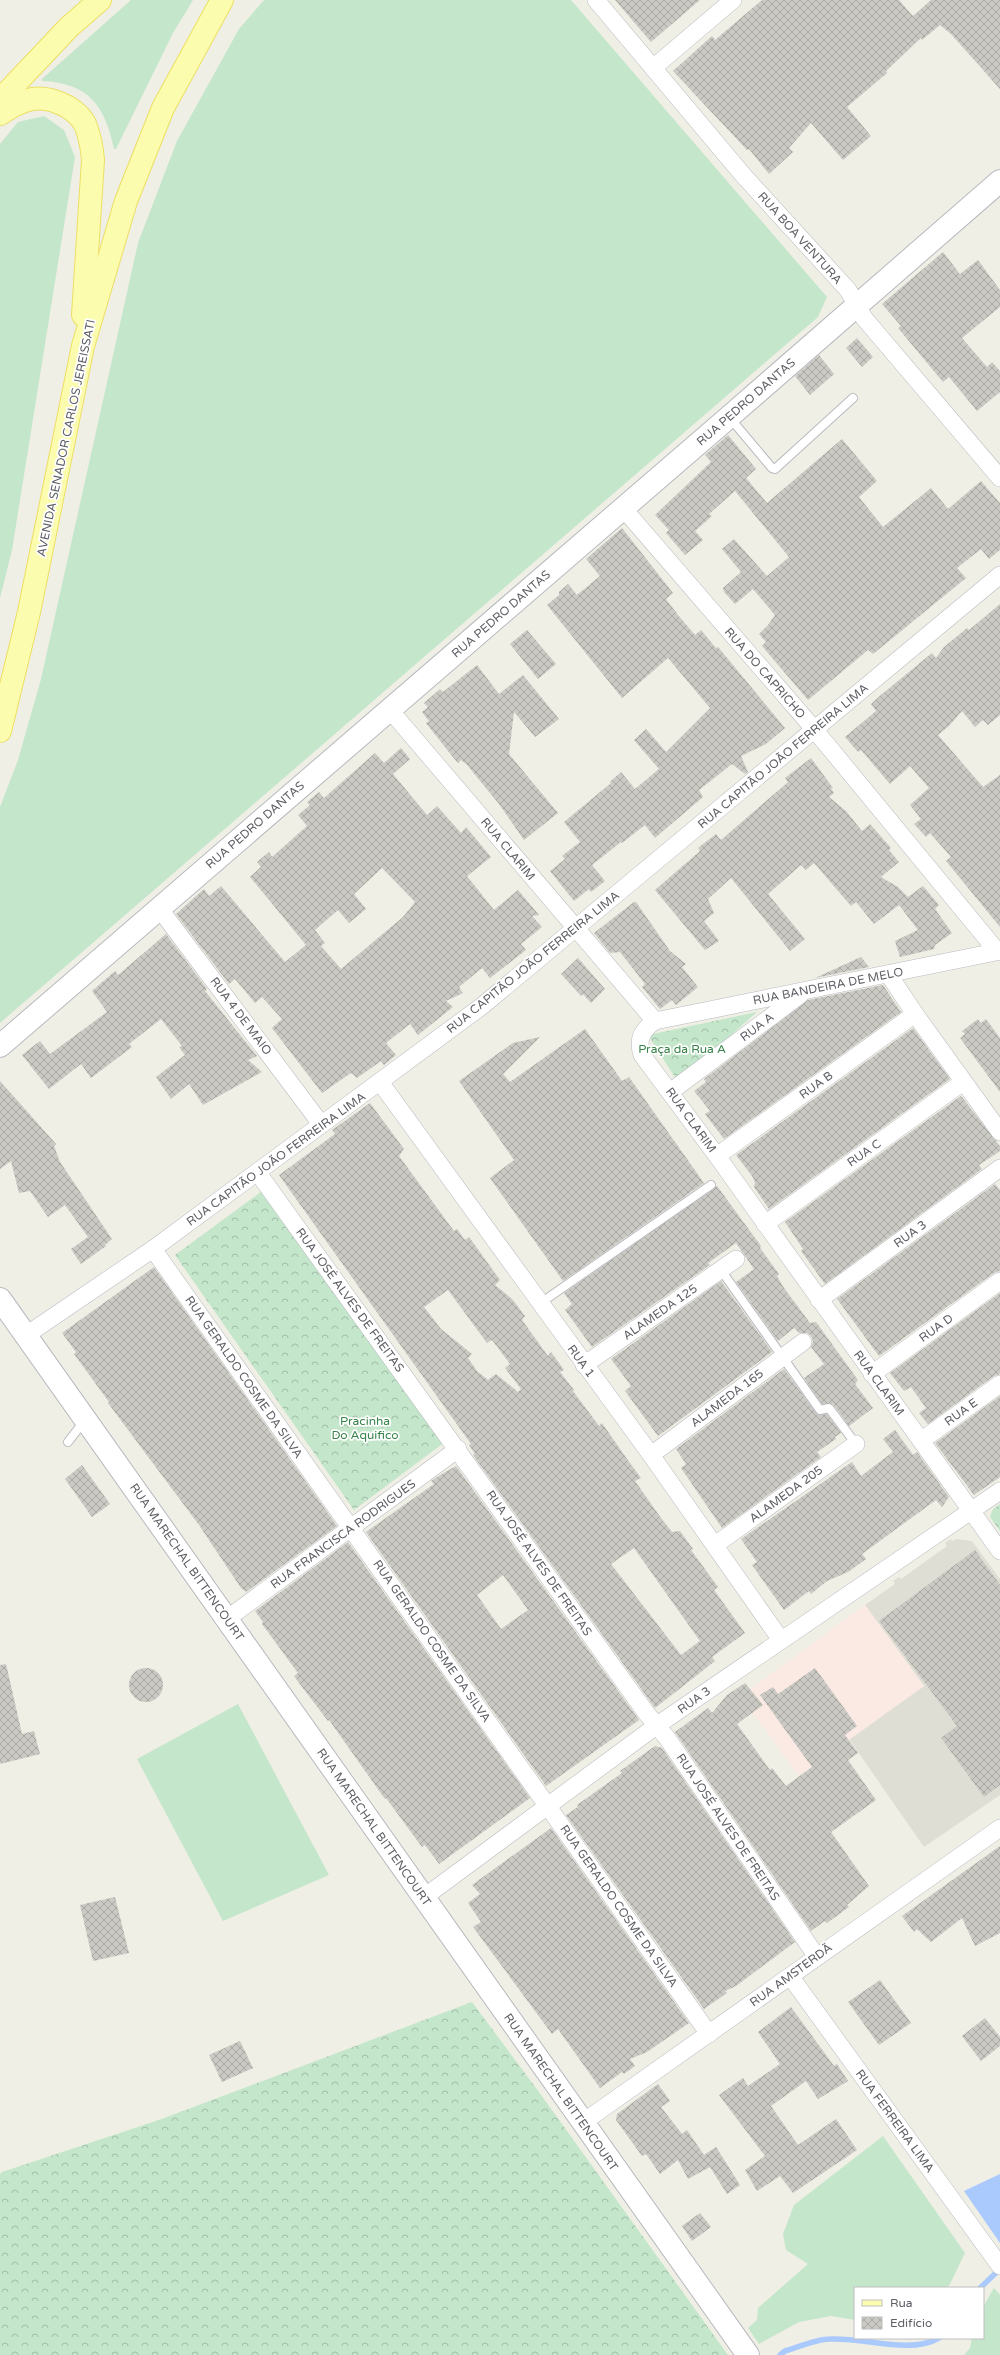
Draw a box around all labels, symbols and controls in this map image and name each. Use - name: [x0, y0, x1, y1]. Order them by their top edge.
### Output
- street label: RUA BOA VENTURA: [755, 189, 845, 287]
- street label: AVENIDA SENADOR CARLOS JEREISSATI: [34, 318, 98, 558]
- street label: RUA PEDRO DANTAS: [694, 355, 798, 449]
- street label: RUA PEDRO DANTAS: [449, 567, 553, 661]
- street label: RUA DO CAPRICHO: [722, 625, 808, 721]
- street label: RUA CAPITÃO JOÃO FERREIRA LIMA: [695, 681, 871, 831]
- street label: RUA PEDRO DANTAS: [203, 778, 307, 872]
- street label: RUA CLARIM: [478, 815, 538, 883]
- street label: RUA CAPITÃO JOÃO FERREIRA LIMA: [444, 888, 622, 1036]
- street label: RUA BANDEIRA DE MELO: [752, 965, 905, 1007]
- street label: RUA 4 DE MAIO: [207, 974, 275, 1058]
- street label: RUA A: [737, 1010, 777, 1044]
- park label: Praça da Rua A: [638, 1042, 726, 1056]
- street label: RUA B: [797, 1068, 835, 1102]
- street label: RUA CLARIM: [663, 1085, 719, 1155]
- street label: RUA CAPITÃO JOÃO FERREIRA LIMA: [184, 1089, 368, 1229]
- street label: RUA C: [844, 1136, 884, 1170]
- street label: RUA 3: [891, 1217, 929, 1251]
- street label: RUA JOSÉ ALVES DE FREITAS: [293, 1225, 407, 1375]
- street label: ALAMEDA 125: [620, 1281, 700, 1343]
- street label: RUA GERALDO COSME DA SILVA: [182, 1293, 306, 1461]
- street label: RUA D: [916, 1311, 956, 1345]
- street label: RUA 1: [564, 1342, 598, 1380]
- street label: RUA CLARIM: [851, 1348, 907, 1418]
- street label: ALAMEDA 165: [688, 1366, 766, 1430]
- street label: RUA E: [942, 1395, 980, 1429]
- park label: Pracinha Do Aquifico: [331, 1414, 399, 1442]
- street label: ALAMEDA 205: [747, 1463, 825, 1525]
- street label: RUA FRANCISCA RODRIGUES: [268, 1477, 418, 1591]
- street label: RUA MARECHAL BITTENCOURT: [127, 1481, 247, 1644]
- street label: RUA JOSÉ ALVES DE FREITAS: [483, 1488, 595, 1638]
- street label: RUA GERALDO COSME DA SILVA: [370, 1557, 494, 1725]
- street label: RUA 3: [675, 1684, 713, 1716]
- street label: RUA MARECHAL BITTENCOURT: [314, 1746, 434, 1909]
- street label: RUA JOSÉ ALVES DE FREITAS: [673, 1751, 783, 1903]
- street label: RUA GERALDO COSME DA SILVA: [557, 1822, 681, 1990]
- street label: RUA AMSTERDÃ: [747, 1940, 835, 2010]
- street label: RUA MARECHAL BITTENCOURT: [501, 2011, 621, 2174]
- street label: RUA FERREIRA LIMA: [853, 2067, 937, 2175]
- legend: [854, 2287, 984, 2339]
- text: Rua: [890, 2296, 913, 2310]
- text: Edifício: [890, 2316, 932, 2330]

